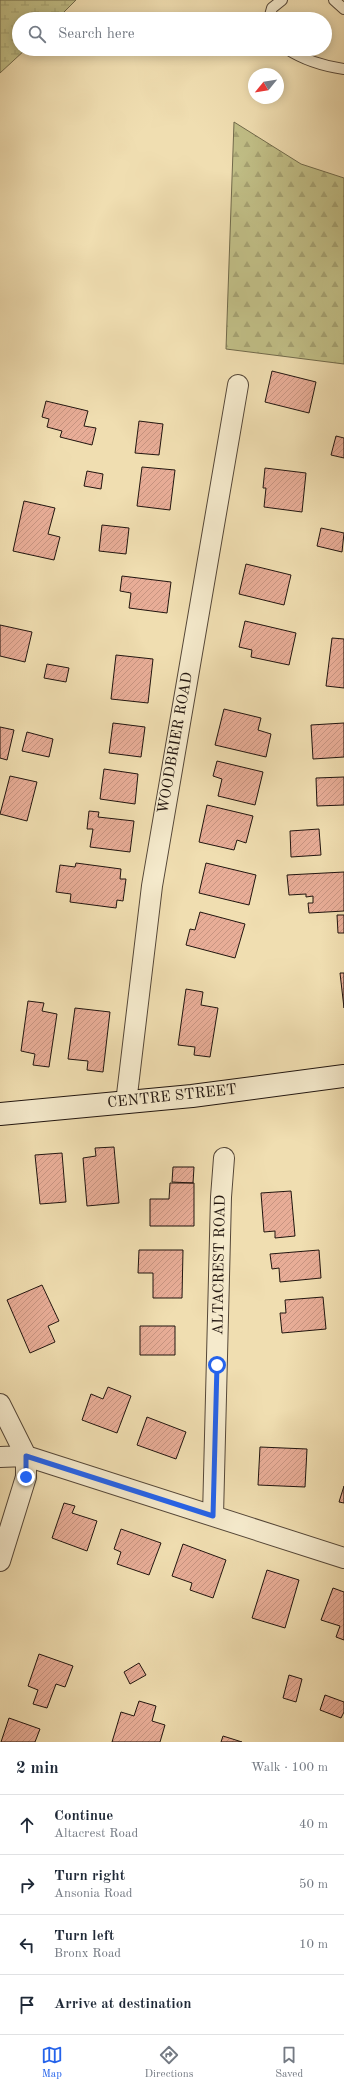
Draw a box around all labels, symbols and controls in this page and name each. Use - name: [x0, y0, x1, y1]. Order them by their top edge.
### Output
- search box: [12, 12, 332, 56]
- icon: search: [26, 23, 48, 45]
- text: Search here: [58, 27, 135, 42]
- north arrow: [248, 68, 284, 104]
- street label: WOODBRIER ROAD: [156, 671, 196, 815]
- street label: CENTRE STREET: [107, 1083, 237, 1111]
- street label: ALTACREST ROAD: [211, 1195, 229, 1335]
- route start: [208, 1356, 226, 1374]
- route end: [17, 1468, 35, 1486]
- text: 2 min: [16, 1760, 59, 1777]
- text: Walk · 100 m: [251, 1761, 328, 1774]
- text: Continue: [54, 1809, 113, 1824]
- icon: ahead: [16, 1814, 38, 1836]
- text: 40 m: [299, 1818, 328, 1831]
- text: Altacrest Road: [54, 1827, 138, 1840]
- text: Turn right: [54, 1869, 125, 1884]
- icon: right: [16, 1874, 38, 1896]
- text: 50 m: [299, 1878, 328, 1891]
- text: Ansonia Road: [54, 1887, 133, 1900]
- text: Turn left: [54, 1929, 114, 1944]
- icon: left: [16, 1934, 38, 1956]
- text: 10 m: [299, 1938, 328, 1951]
- text: Bronx Road: [54, 1947, 121, 1960]
- icon: arrive: [16, 1994, 38, 2016]
- text: Arrive at destination: [54, 1997, 192, 2012]
- tab: Map: [41, 2044, 63, 2082]
- tab: Directions: [145, 2044, 193, 2082]
- tab: Saved: [275, 2044, 303, 2082]

